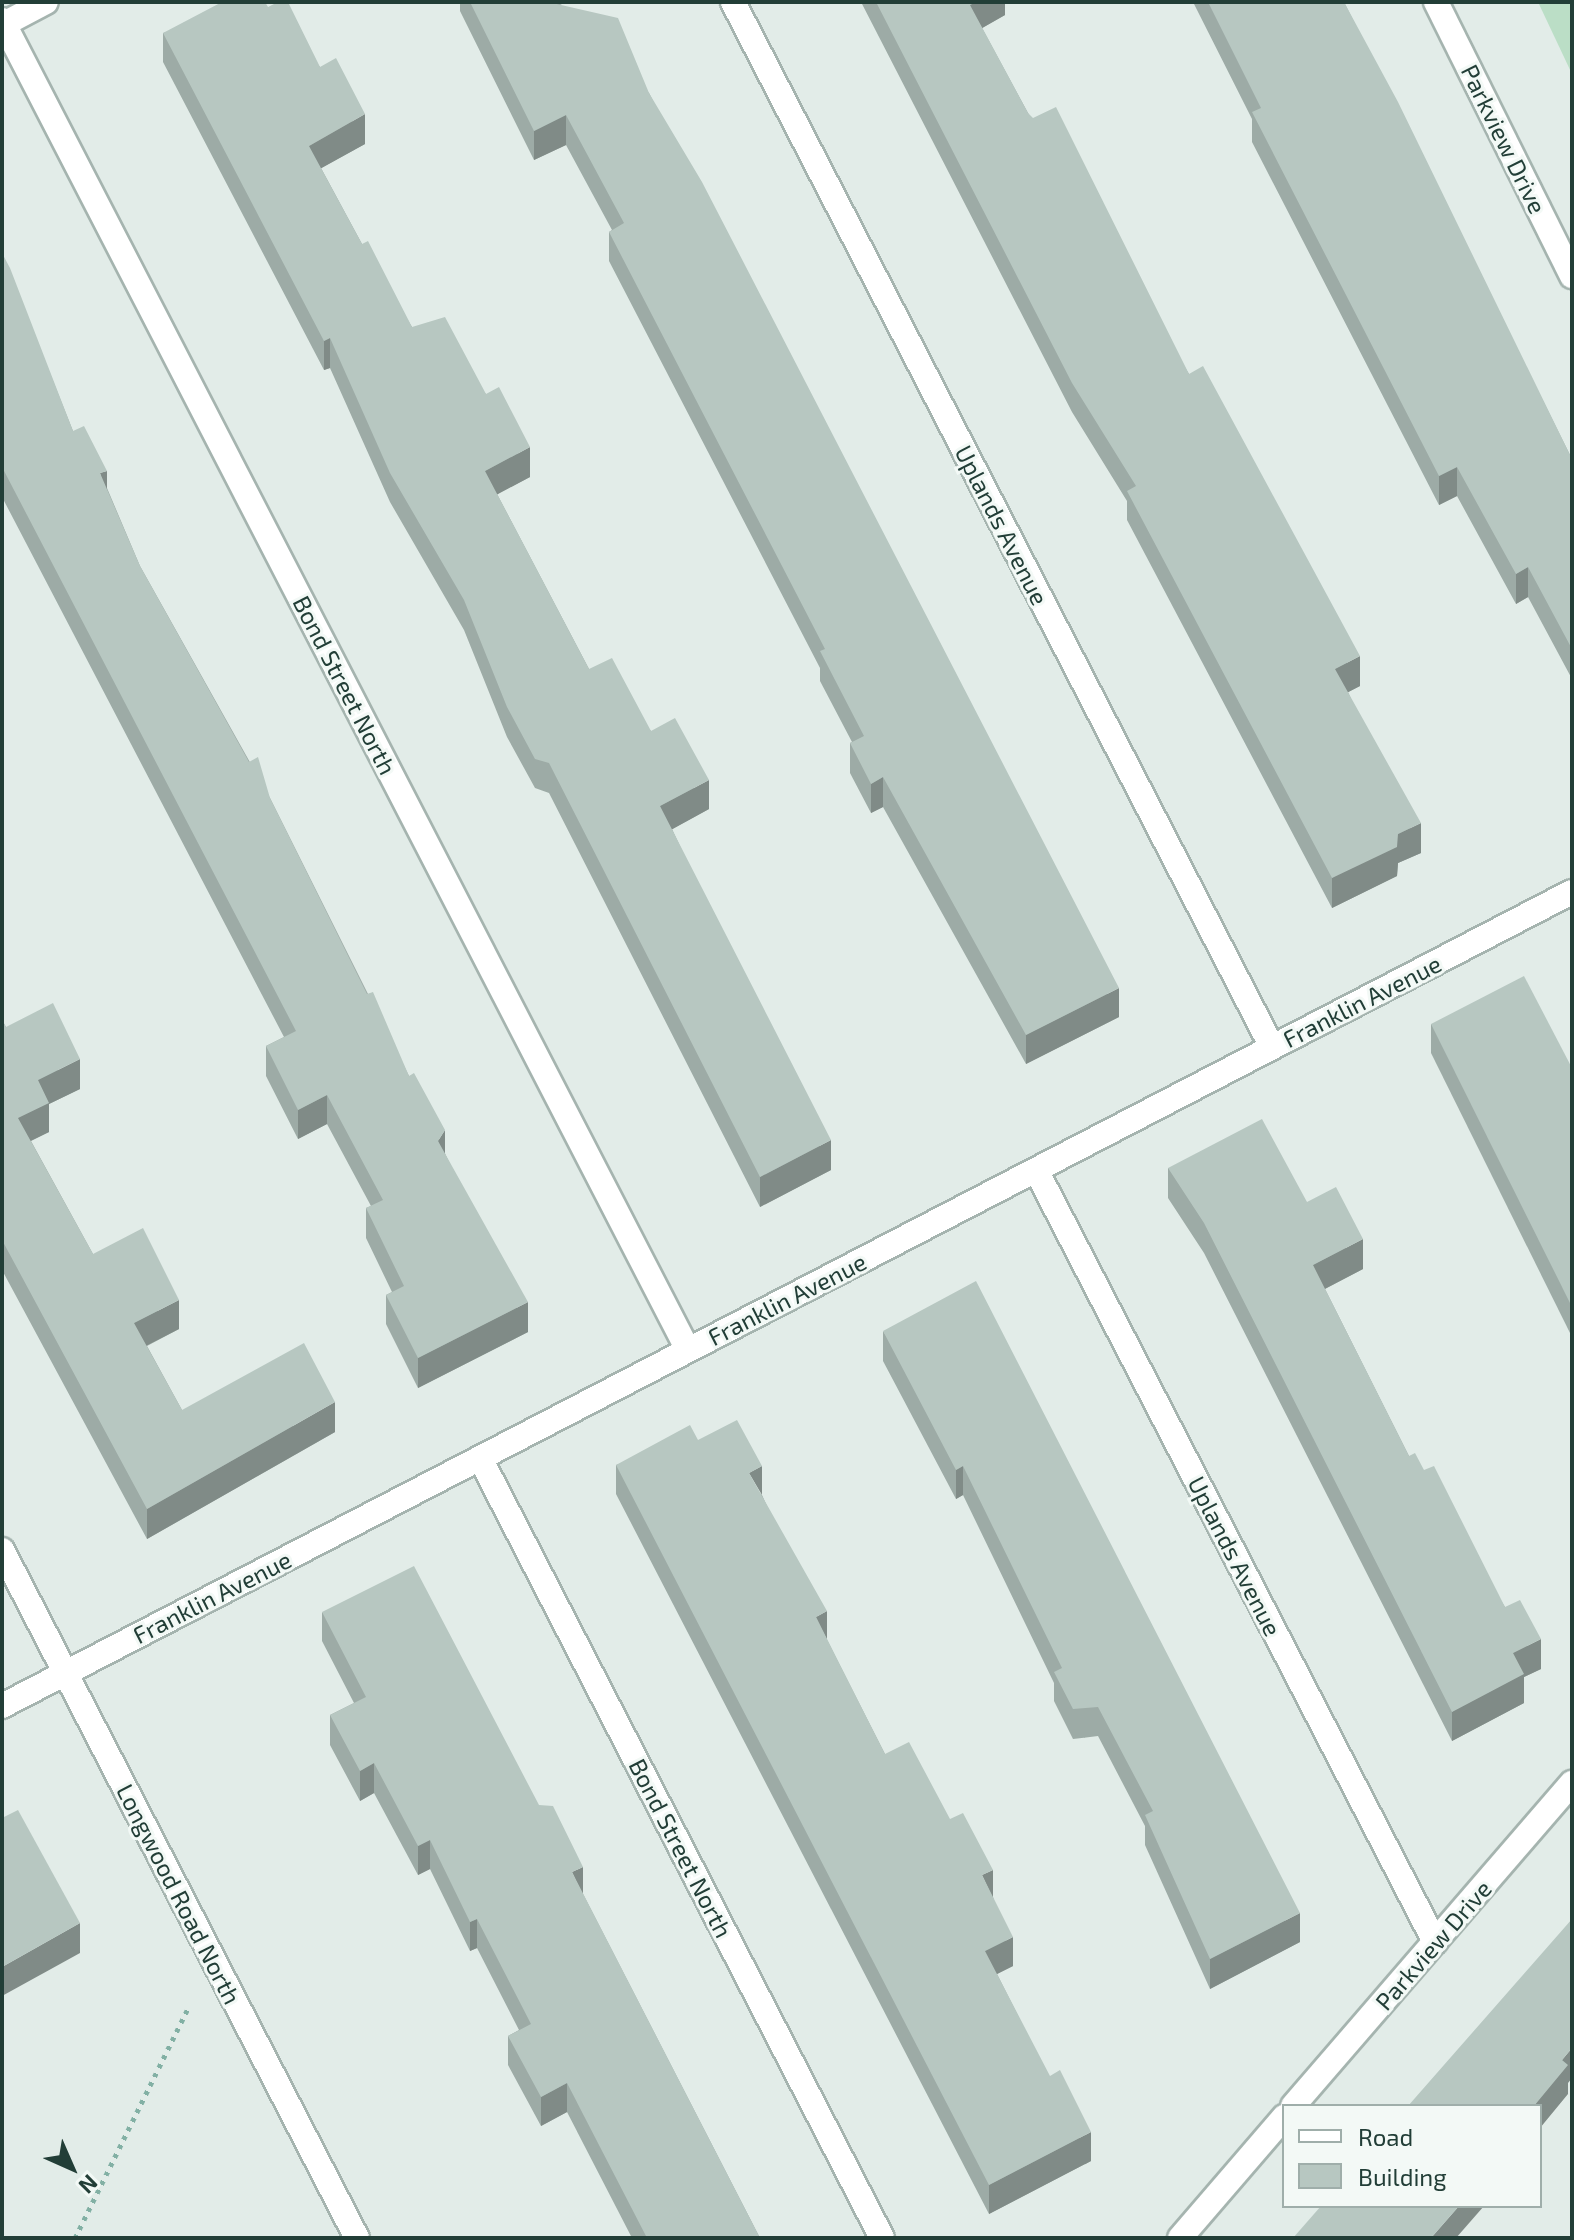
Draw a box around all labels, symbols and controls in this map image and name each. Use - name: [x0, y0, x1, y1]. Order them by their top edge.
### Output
- street label: Parkview Drive: [1455, 60, 1553, 218]
- street label: Uplands Avenue: [949, 440, 1055, 610]
- street label: Bond Street North: [287, 591, 403, 779]
- street label: Franklin Avenue: [1278, 949, 1446, 1053]
- street label: Franklin Avenue: [703, 1247, 871, 1351]
- street label: Uplands Avenue: [1182, 1471, 1288, 1641]
- street label: Franklin Avenue: [128, 1545, 296, 1649]
- street label: Bond Street North: [623, 1754, 739, 1942]
- street label: Longwood Road North: [111, 1779, 247, 2009]
- street label: Parkview Drive: [1369, 1874, 1497, 2016]
- legend: [1282, 2104, 1542, 2208]
- text: Road: [1358, 2122, 1413, 2151]
- north arrow: [32, 2128, 112, 2208]
- text: Building: [1358, 2162, 1447, 2191]
- text: N: [74, 2170, 104, 2200]

